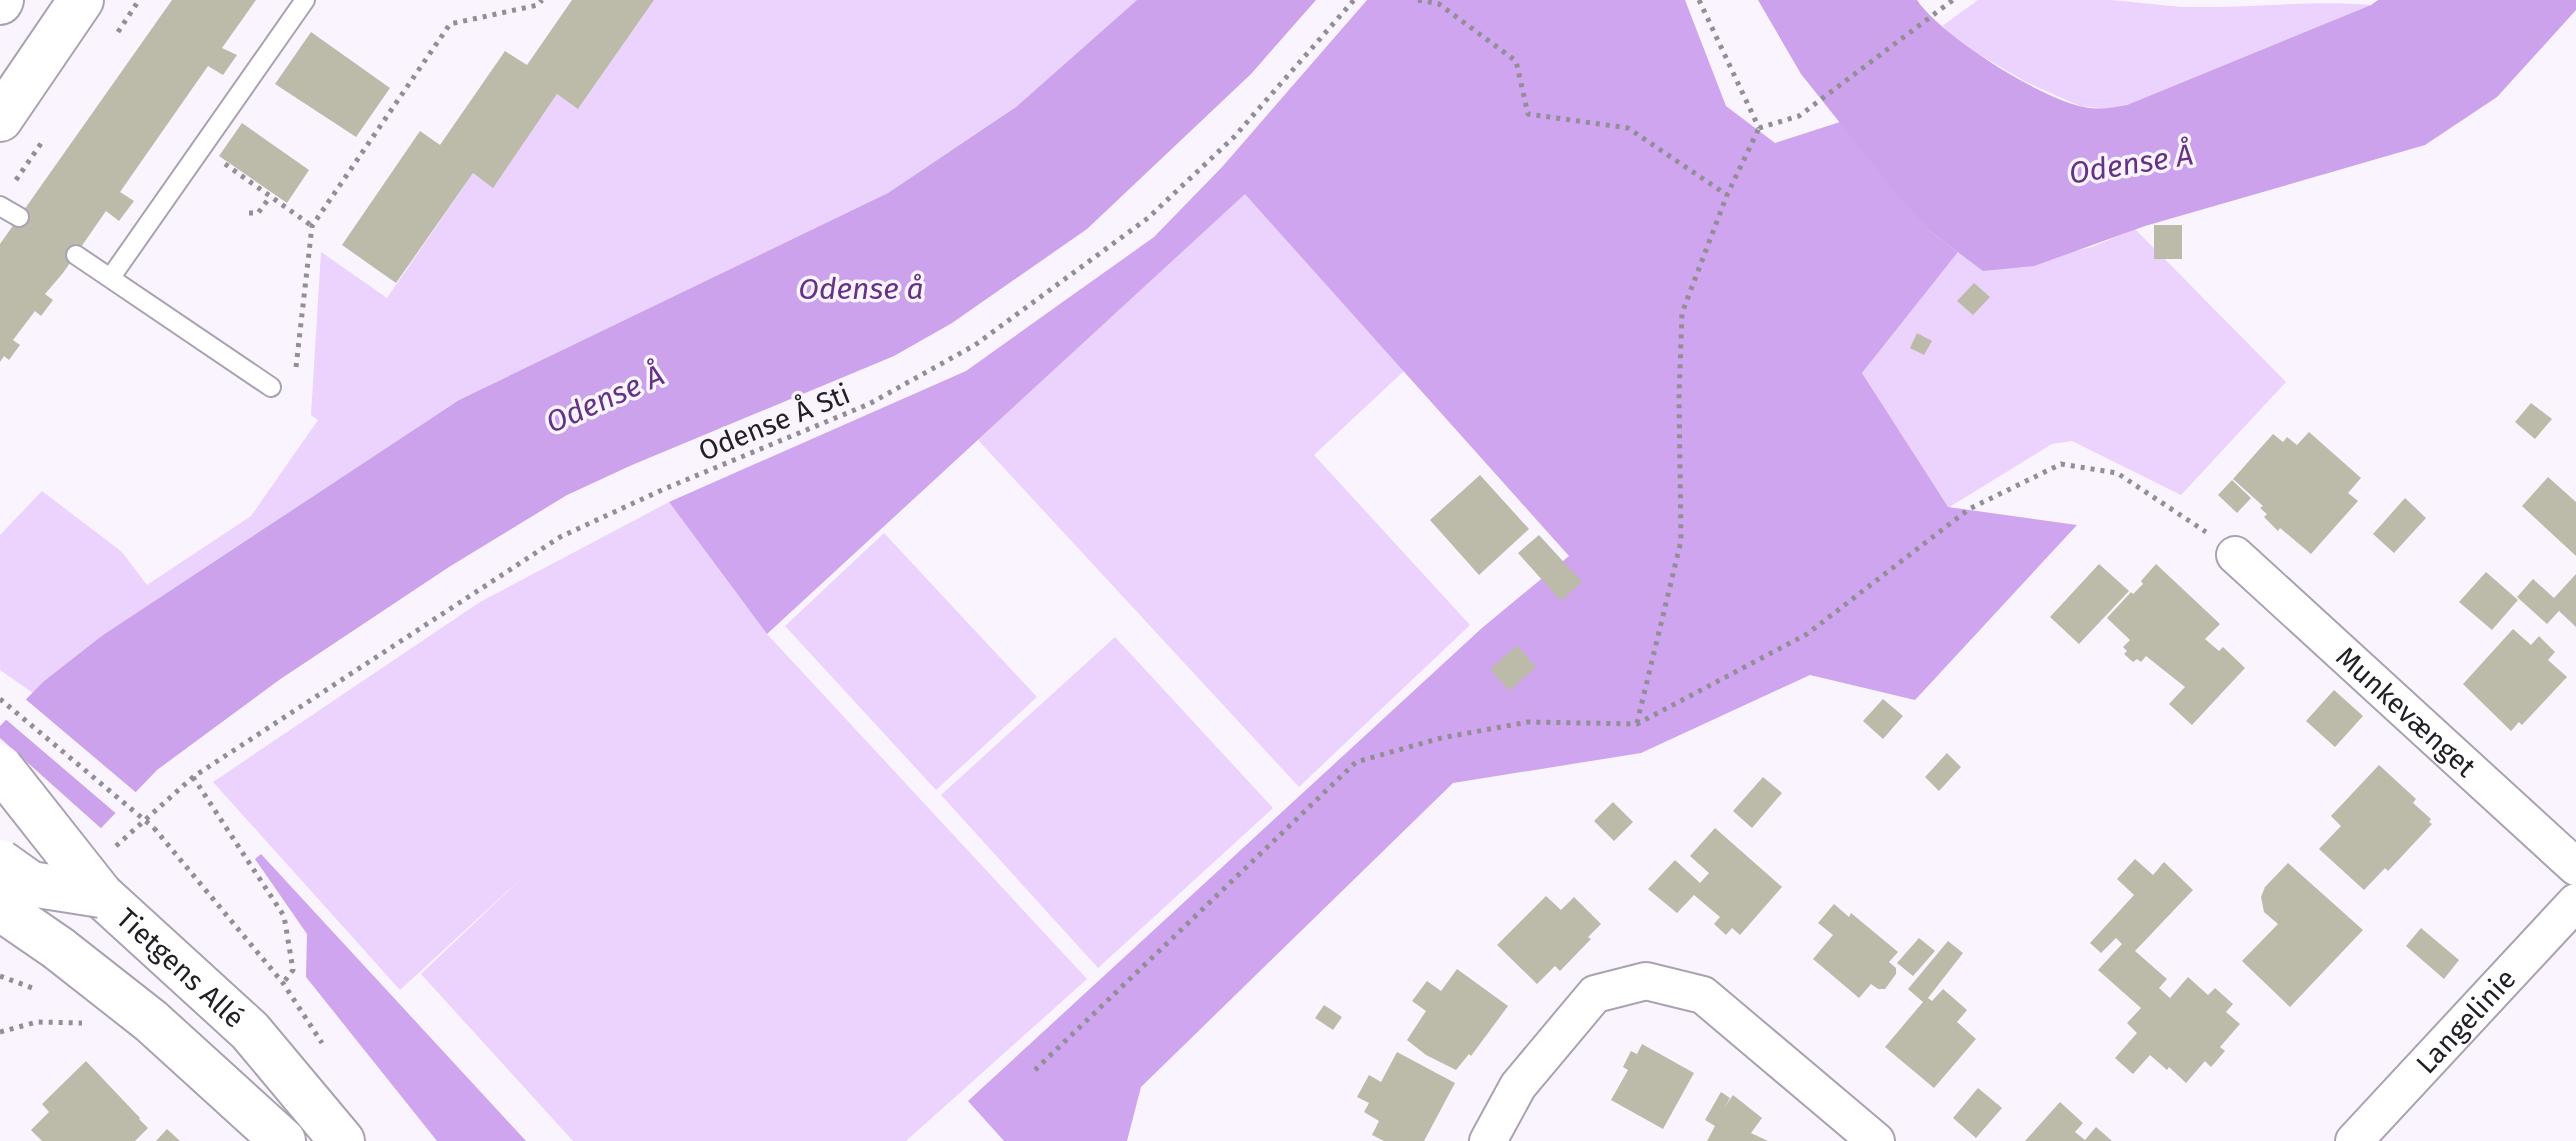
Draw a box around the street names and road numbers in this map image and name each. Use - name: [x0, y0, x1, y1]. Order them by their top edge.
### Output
- street label: Odense Å Sti: [693, 375, 855, 468]
- street label: Munkevænget: [2329, 640, 2483, 784]
- street label: Tietgens Allé: [110, 902, 251, 1035]
- street label: Langelinie: [2410, 962, 2522, 1080]

